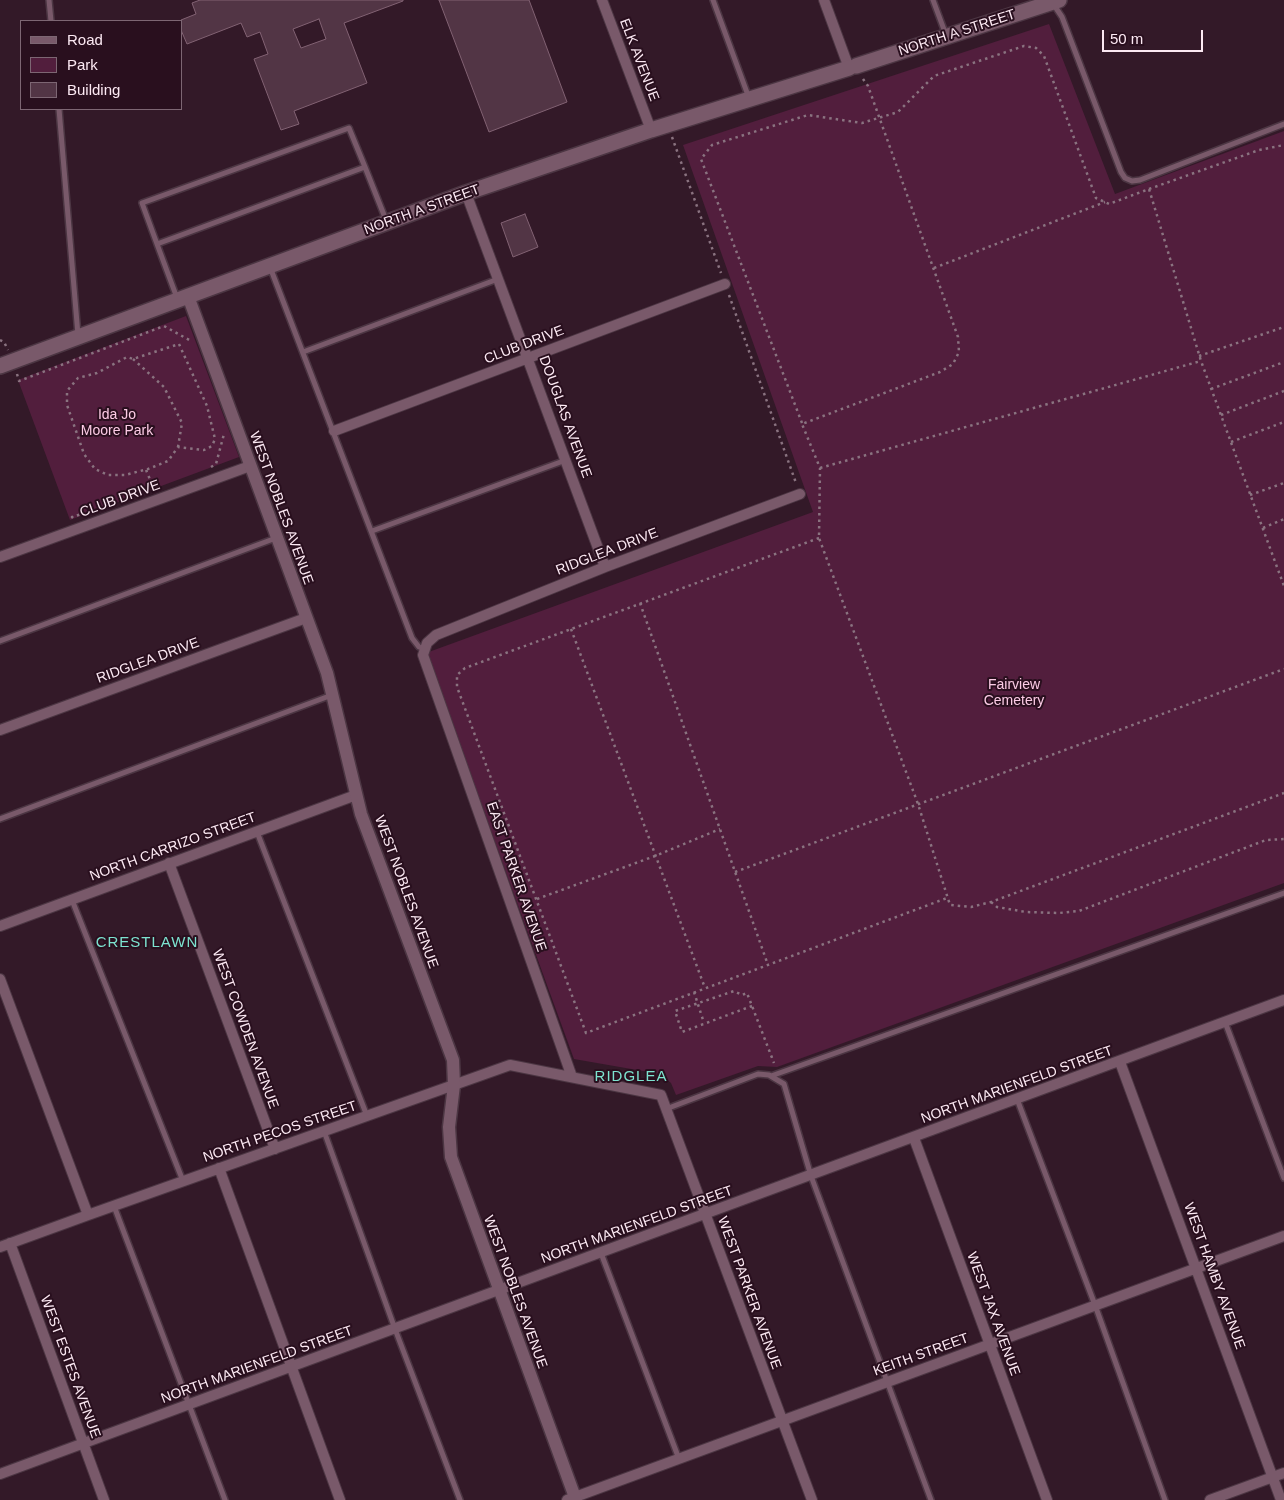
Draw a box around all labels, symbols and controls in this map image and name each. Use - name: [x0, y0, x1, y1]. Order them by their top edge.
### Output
- street label: NORTH A STREET: [896, 6, 1018, 60]
- street label: ELK AVENUE: [616, 16, 662, 104]
- legend: [20, 20, 182, 110]
- scale bar: [1104, 20, 1205, 52]
- text: 50 m: [1110, 30, 1143, 47]
- text: Road: [67, 31, 103, 48]
- text: Park: [67, 56, 98, 73]
- text: Building: [67, 81, 120, 98]
- street label: NORTH A STREET: [362, 181, 482, 239]
- street label: CLUB DRIVE: [482, 322, 566, 368]
- street label: DOUGLAS AVENUE: [535, 354, 595, 480]
- park label: Ida Jo Moore Park: [81, 407, 153, 440]
- street label: WEST NOBLES AVENUE: [245, 429, 317, 587]
- street label: CLUB DRIVE: [78, 477, 162, 521]
- street label: RIDGLEA DRIVE: [554, 525, 660, 579]
- street label: RIDGLEA DRIVE: [94, 635, 202, 687]
- park label: Fairview Cemetery: [984, 677, 1044, 710]
- street label: EAST PARKER AVENUE: [482, 800, 550, 954]
- street label: NORTH CARRIZO STREET: [88, 809, 258, 885]
- street label: WEST NOBLES AVENUE: [370, 813, 442, 971]
- district label: CRESTLAWN: [95, 934, 199, 952]
- street label: WEST COWDEN AVENUE: [208, 947, 282, 1111]
- street label: NORTH MARIENFELD STREET: [919, 1042, 1115, 1128]
- district label: RIDGLEA: [594, 1068, 668, 1086]
- street label: NORTH PECOS STREET: [201, 1098, 359, 1166]
- street label: NORTH MARIENFELD STREET: [539, 1182, 735, 1268]
- street label: WEST HAMBY AVENUE: [1180, 1201, 1248, 1351]
- street label: WEST NOBLES AVENUE: [479, 1213, 551, 1371]
- street label: WEST PARKER AVENUE: [714, 1214, 784, 1372]
- street label: WEST JAX AVENUE: [963, 1250, 1023, 1378]
- street label: WEST ESTES AVENUE: [36, 1293, 104, 1441]
- street label: NORTH MARIENFELD STREET: [159, 1322, 355, 1408]
- street label: KEITH STREET: [871, 1330, 971, 1380]

